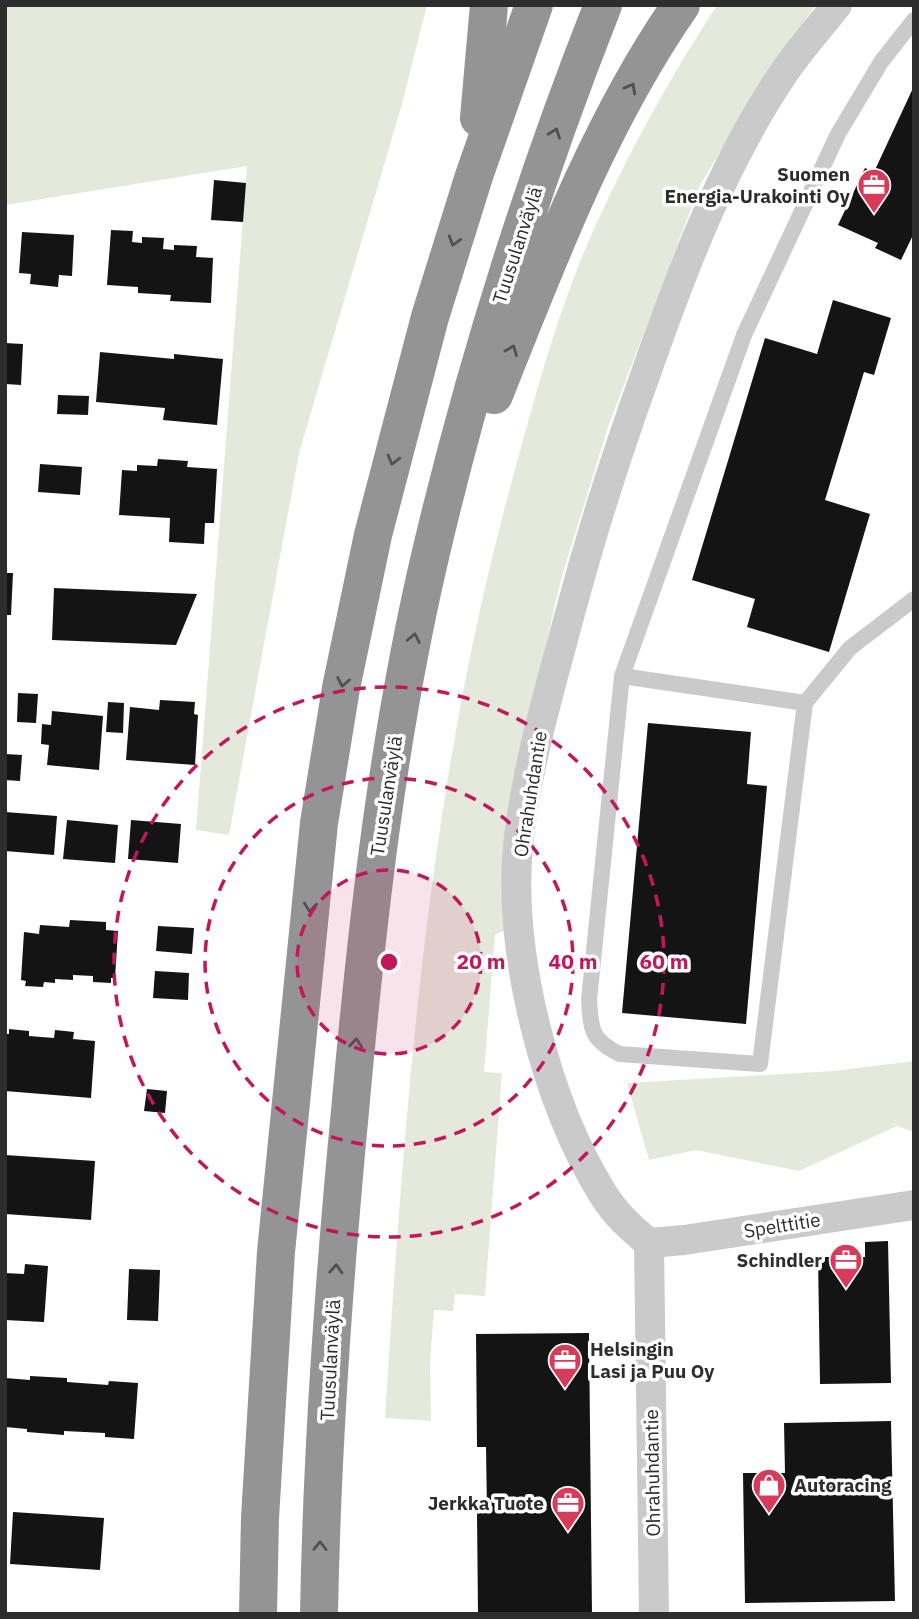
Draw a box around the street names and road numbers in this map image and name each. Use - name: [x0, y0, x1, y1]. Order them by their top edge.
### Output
- street label: Tuusulanväylä: [487, 184, 547, 306]
- street label: Ohrahuhdantie: [508, 729, 552, 859]
- street label: Tuusulanväylä: [365, 734, 407, 858]
- street label: Spelttitie: [742, 1207, 822, 1243]
- street label: Tuusulanväylä: [315, 1299, 345, 1421]
- street label: Ohrahuhdantie: [639, 1409, 665, 1537]

